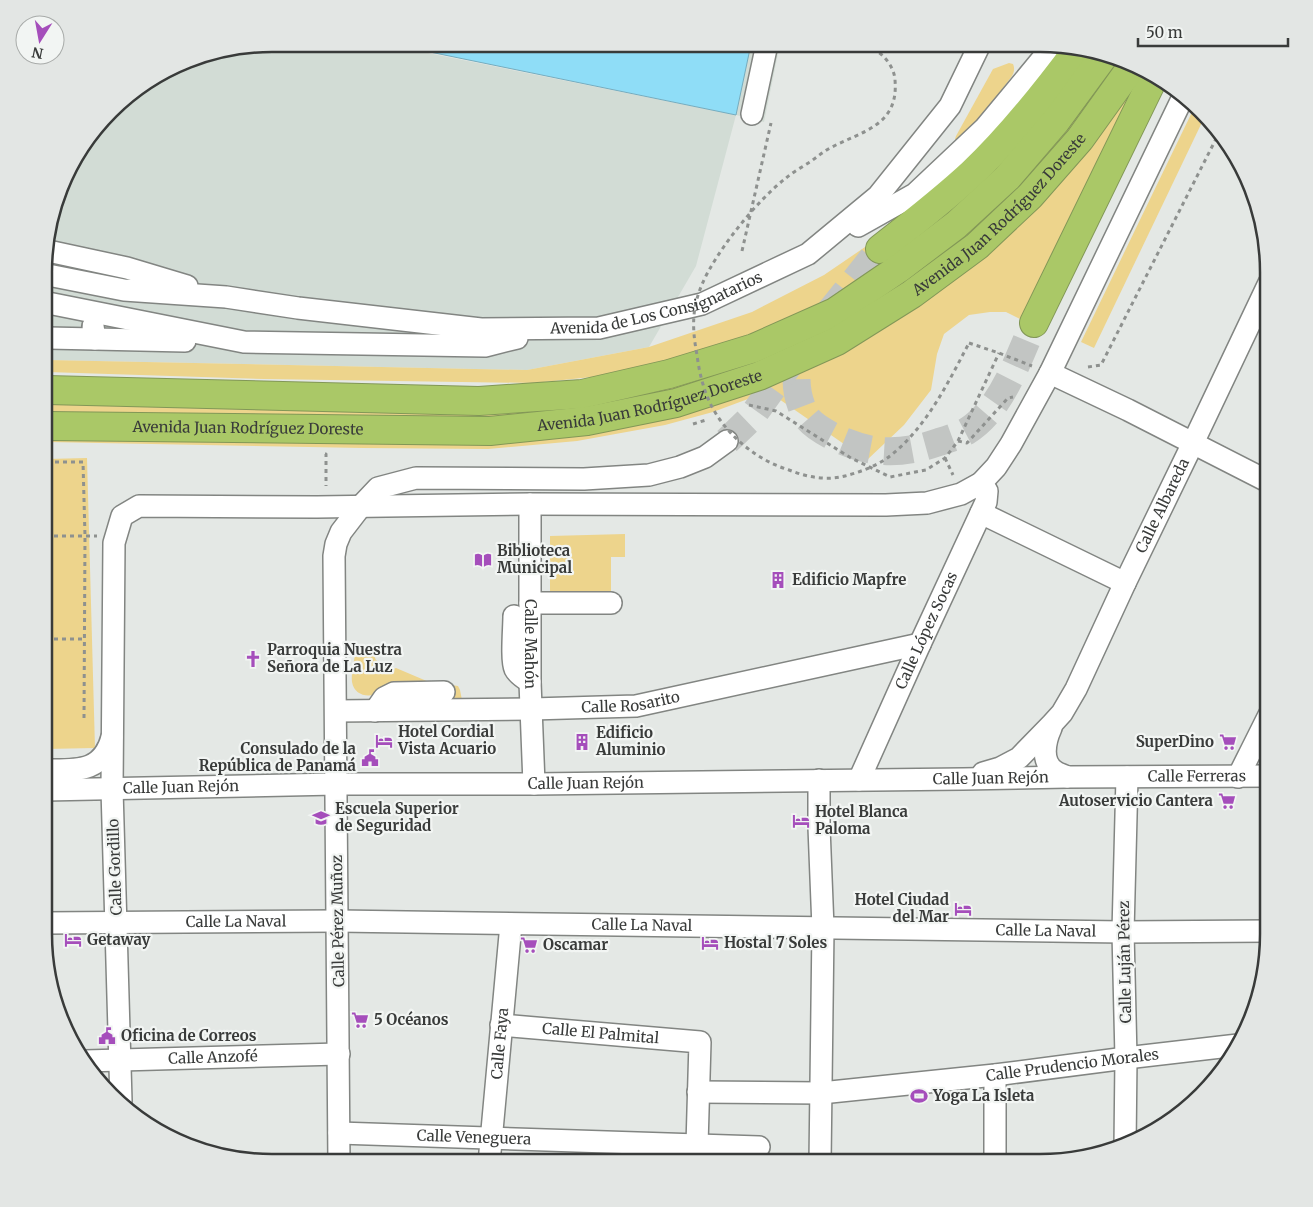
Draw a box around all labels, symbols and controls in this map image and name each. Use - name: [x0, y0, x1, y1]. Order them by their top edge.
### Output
- north arrow: [15, 15, 65, 65]
- scale bar: [1138, 15, 1288, 47]
- text: 50 m: [1146, 23, 1183, 42]
- text: N: [30, 43, 45, 63]
- street label: Avenida Juan Rodríguez Doreste: [908, 130, 1090, 300]
- street label: Avenida de Los Consignatarios: [549, 267, 765, 337]
- street label: Avenida Juan Rodríguez Doreste: [535, 366, 765, 435]
- street label: Avenida Juan Rodríguez Doreste: [131, 417, 364, 439]
- street label: Calle Albareda: [1131, 455, 1193, 556]
- place label: Biblioteca Municipal: [497, 541, 572, 577]
- library icon: Biblioteca Municipal: [473, 550, 493, 570]
- street label: Calle López Socas: [891, 568, 961, 692]
- building icon: Edificio Mapfre: [768, 570, 788, 590]
- place label: Edificio Mapfre: [792, 570, 906, 589]
- street label: Calle Mahón: [521, 599, 540, 690]
- place label: Parroquia Nuestra Señora de La Luz: [267, 640, 403, 676]
- church icon: Parroquia Nuestra Señora de La Luz: [243, 649, 263, 669]
- street label: Calle Rosarito: [581, 687, 682, 717]
- place label: Hotel Cordial Vista Acuario: [397, 722, 496, 758]
- place label: Edificio Aluminio: [595, 723, 665, 759]
- hotel icon: Hotel Cordial Vista Acuario: [374, 731, 394, 751]
- building icon: Edificio Aluminio: [572, 732, 592, 752]
- place label: SuperDino: [1136, 732, 1214, 751]
- supermarket icon: SuperDino: [1218, 732, 1238, 752]
- place label: Consulado de la República de Panamá: [199, 739, 357, 775]
- public building icon: Consulado de la República de Panamá: [360, 748, 380, 768]
- street label: Calle Ferreras: [1148, 766, 1246, 786]
- street label: Calle Juan Rejón: [933, 767, 1049, 788]
- street label: Calle Juan Rejón: [528, 773, 644, 793]
- street label: Calle Juan Rejón: [123, 776, 239, 797]
- place label: Autoservicio Cantera: [1058, 791, 1214, 810]
- supermarket icon: Autoservicio Cantera: [1217, 791, 1237, 811]
- place label: Escuela Superior de Seguridad: [335, 799, 459, 835]
- place label: Hotel Blanca Paloma: [815, 802, 909, 838]
- school or university icon: Escuela Superior de Seguridad: [311, 808, 331, 828]
- hotel icon: Hotel Blanca Paloma: [791, 811, 811, 831]
- street label: Calle Gordillo: [103, 818, 126, 916]
- street label: Calle Pérez Muñoz: [327, 855, 348, 987]
- place label: Hotel Ciudad del Mar: [855, 890, 949, 926]
- hotel icon: Hotel Ciudad del Mar: [953, 899, 973, 919]
- street label: Calle Luján Pérez: [1114, 901, 1135, 1023]
- street label: Calle La Naval: [186, 911, 287, 931]
- street label: Calle La Naval: [591, 915, 693, 935]
- street label: Calle La Naval: [995, 920, 1097, 941]
- hotel icon: Getaway: [63, 930, 83, 950]
- place label: Getaway: [87, 930, 151, 949]
- hotel icon: Hostal 7 Soles: [700, 933, 720, 953]
- place label: Hostal 7 Soles: [724, 933, 827, 952]
- supermarket icon: Oscamar: [519, 935, 539, 955]
- place label: Oscamar: [543, 935, 608, 954]
- street label: Calle Faya: [487, 1007, 512, 1080]
- supermarket icon: 5 Océanos: [350, 1010, 370, 1030]
- place label: 5 Océanos: [374, 1010, 449, 1029]
- street label: Calle El Palmital: [541, 1019, 660, 1047]
- public building icon: Oficina de Correos: [97, 1026, 117, 1046]
- place label: Oficina de Correos: [121, 1026, 257, 1045]
- street label: Calle Prudencio Morales: [985, 1044, 1160, 1085]
- street label: Calle Anzofé: [168, 1046, 258, 1068]
- sports icon: Yoga La Isleta: [909, 1086, 929, 1106]
- place label: Yoga La Isleta: [932, 1086, 1035, 1105]
- street label: Calle Veneguera: [416, 1126, 531, 1148]

